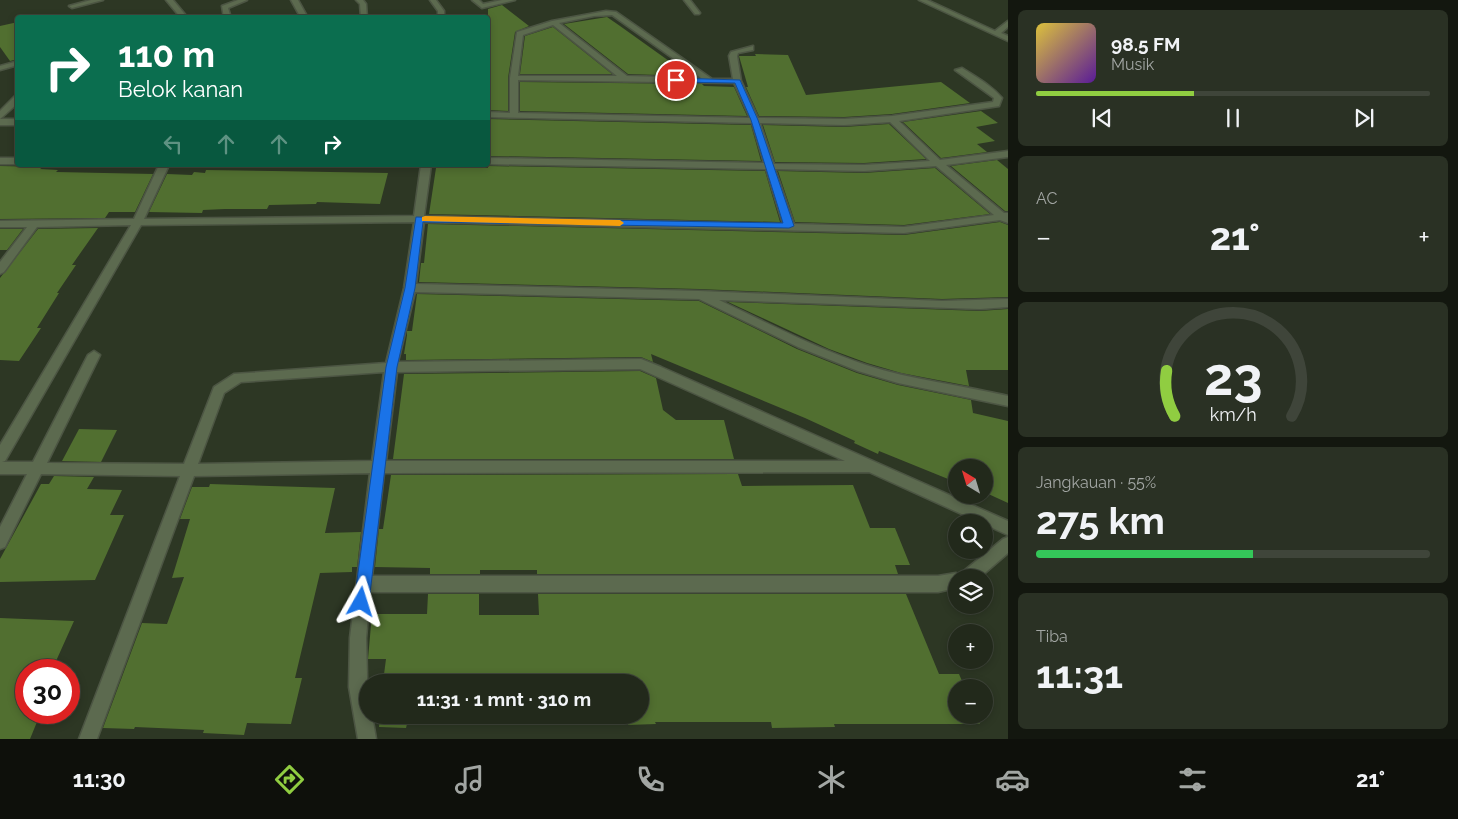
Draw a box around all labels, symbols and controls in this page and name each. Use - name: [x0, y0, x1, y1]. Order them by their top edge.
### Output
- text: 98.5 FM: [1111, 33, 1180, 55]
- text: 110 m: [118, 34, 215, 75]
- icon: right: [35, 35, 100, 100]
- text: Musik: [1111, 55, 1154, 74]
- pin: [655, 59, 697, 101]
- icon: arrive: [662, 66, 690, 94]
- text: Belok kanan: [118, 76, 243, 102]
- icon: previous: [1088, 104, 1116, 132]
- icon: pause: [1219, 104, 1247, 132]
- icon: next: [1350, 104, 1378, 132]
- icon: left: [159, 130, 187, 158]
- icon: ahead: [212, 130, 240, 158]
- icon: ahead: [265, 130, 293, 158]
- icon: right: [318, 130, 346, 158]
- text: AC: [1036, 189, 1057, 208]
- text: 21°: [1210, 214, 1260, 259]
- text: −: [1036, 221, 1051, 254]
- text: +: [1418, 221, 1430, 254]
- text: 23: [1204, 346, 1262, 407]
- text: km/h: [1209, 404, 1257, 425]
- north arrow: [948, 459, 992, 504]
- map controls: [948, 459, 993, 724]
- text: Jangkauan · 55%: [1036, 473, 1156, 492]
- text: 275 km: [1036, 498, 1165, 543]
- button: search: [948, 514, 993, 559]
- button: layers: [948, 569, 993, 614]
- position arrow: [334, 575, 386, 627]
- button: +: [948, 624, 993, 669]
- text: Tiba: [1036, 627, 1068, 646]
- text: 11:31: [1036, 652, 1123, 697]
- speed limit sign: 30: [15, 659, 80, 724]
- button: −: [948, 679, 993, 724]
- text: 11:31 · 1 mnt · 310 m: [417, 688, 591, 710]
- icon: directions: [272, 762, 307, 797]
- icon: music: [452, 762, 487, 797]
- icon: phone: [633, 762, 668, 797]
- icon: climate: [814, 762, 849, 797]
- icon: car: [995, 762, 1030, 797]
- icon: filters: [1175, 762, 1210, 797]
- text: 11:30: [73, 766, 126, 792]
- text: 21°: [1356, 766, 1385, 792]

